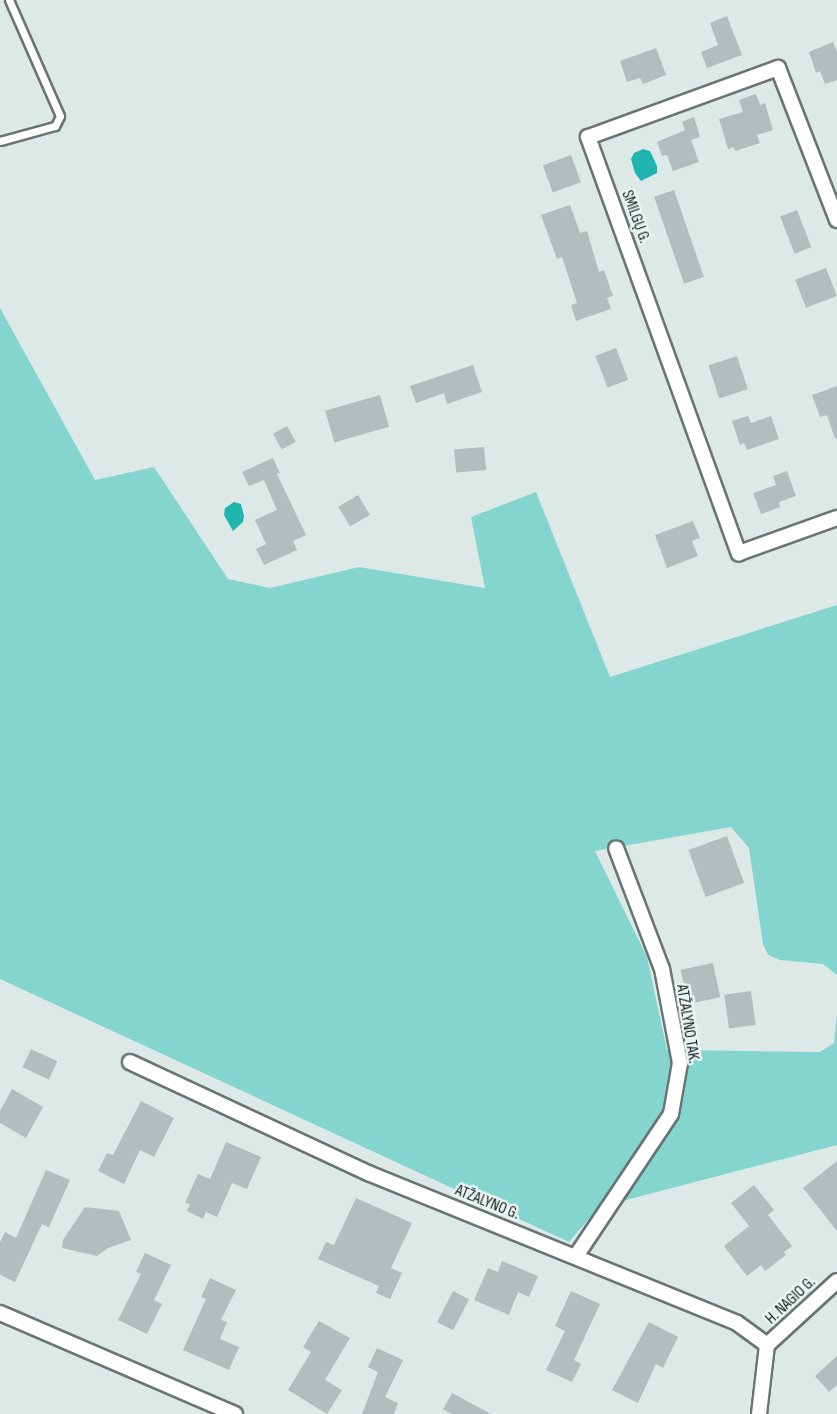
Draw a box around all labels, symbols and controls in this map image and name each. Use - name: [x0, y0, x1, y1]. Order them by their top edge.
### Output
- street label: SMILGŲ G.: [617, 188, 653, 246]
- street label: ATŽALYNO TAK.: [671, 983, 703, 1065]
- street label: ATŽALYNO G.: [452, 1181, 522, 1225]
- street label: H. NAGIO G.: [762, 1273, 820, 1329]

